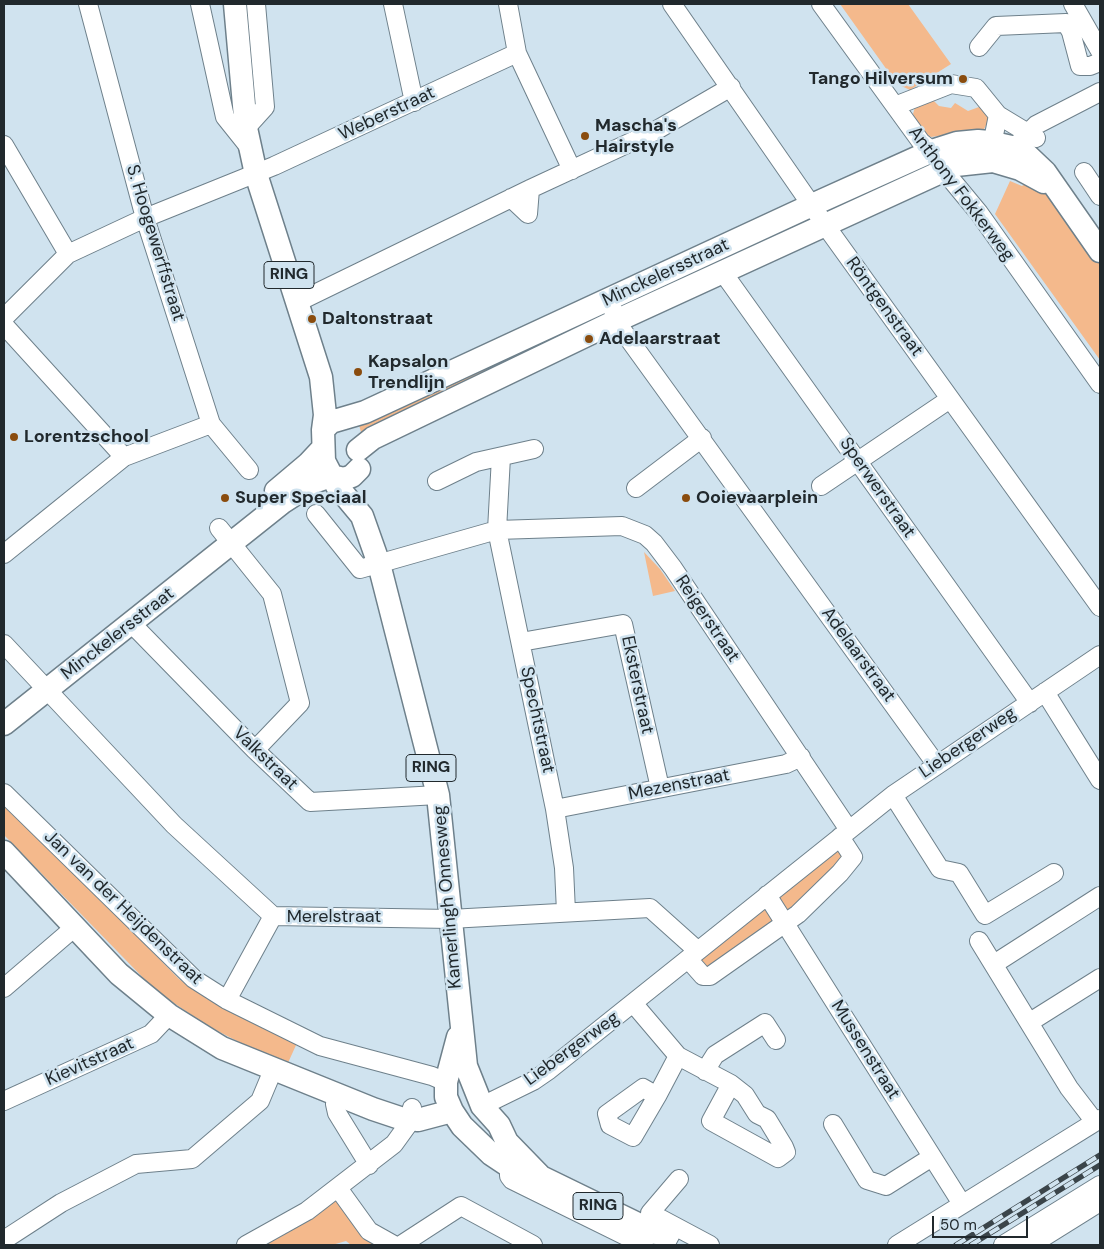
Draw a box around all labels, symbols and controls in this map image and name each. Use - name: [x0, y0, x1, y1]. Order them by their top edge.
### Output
- place label: Tango Hilversum: [808, 68, 953, 90]
- marker: Tango Hilversum: [957, 73, 969, 85]
- street label: Weberstraat: [335, 82, 439, 146]
- place label: Mascha's Hairstyle: [595, 115, 677, 158]
- street label: Anthony Fokkerweg: [903, 122, 1019, 266]
- marker: Mascha's Hairstyle: [579, 130, 591, 142]
- street label: S. Hoogewerffstraat: [121, 162, 189, 324]
- street label: Minckelersstraat: [599, 234, 733, 312]
- street label: Röntgenstraat: [841, 253, 927, 361]
- road number: RING: [264, 262, 314, 288]
- place label: Daltonstraat: [322, 308, 433, 330]
- marker: Daltonstraat: [306, 313, 318, 325]
- place label: Adelaarstraat: [599, 328, 720, 350]
- marker: Adelaarstraat: [583, 333, 595, 345]
- place label: Kapsalon Trendlijn: [368, 351, 448, 394]
- marker: Kapsalon Trendlijn: [352, 366, 364, 378]
- place label: Lorentzschool: [24, 426, 149, 448]
- marker: Lorentzschool: [8, 431, 20, 443]
- street label: Sperwerstraat: [834, 434, 920, 542]
- place label: Super Speciaal: [235, 487, 366, 509]
- place label: Ooievaarplein: [696, 487, 818, 509]
- marker: Super Speciaal: [219, 492, 231, 504]
- marker: Ooievaarplein: [680, 492, 692, 504]
- street label: Reigerstraat: [670, 572, 744, 666]
- street label: Minckelersstraat: [57, 583, 179, 685]
- street label: Adelaarstraat: [816, 603, 900, 707]
- street label: Eksterstraat: [616, 634, 658, 736]
- street label: Spechtstraat: [515, 665, 559, 775]
- street label: Liebergerweg: [915, 703, 1021, 783]
- street label: Valkstraat: [228, 723, 302, 795]
- road number: RING: [406, 754, 456, 781]
- street label: Mezenstraat: [626, 765, 732, 805]
- street label: Kamerlingh Onnesweg: [429, 805, 467, 989]
- street label: Jan van der Heijdenstraat: [39, 826, 207, 990]
- street label: Merelstraat: [287, 906, 381, 928]
- street label: Mussenstraat: [826, 996, 904, 1104]
- street label: Liebergerweg: [520, 1007, 624, 1091]
- street label: Kievitstraat: [43, 1033, 137, 1091]
- road number: RING: [573, 1192, 623, 1220]
- scale bar: [934, 1206, 1030, 1238]
- text: 50 m: [940, 1215, 977, 1235]

